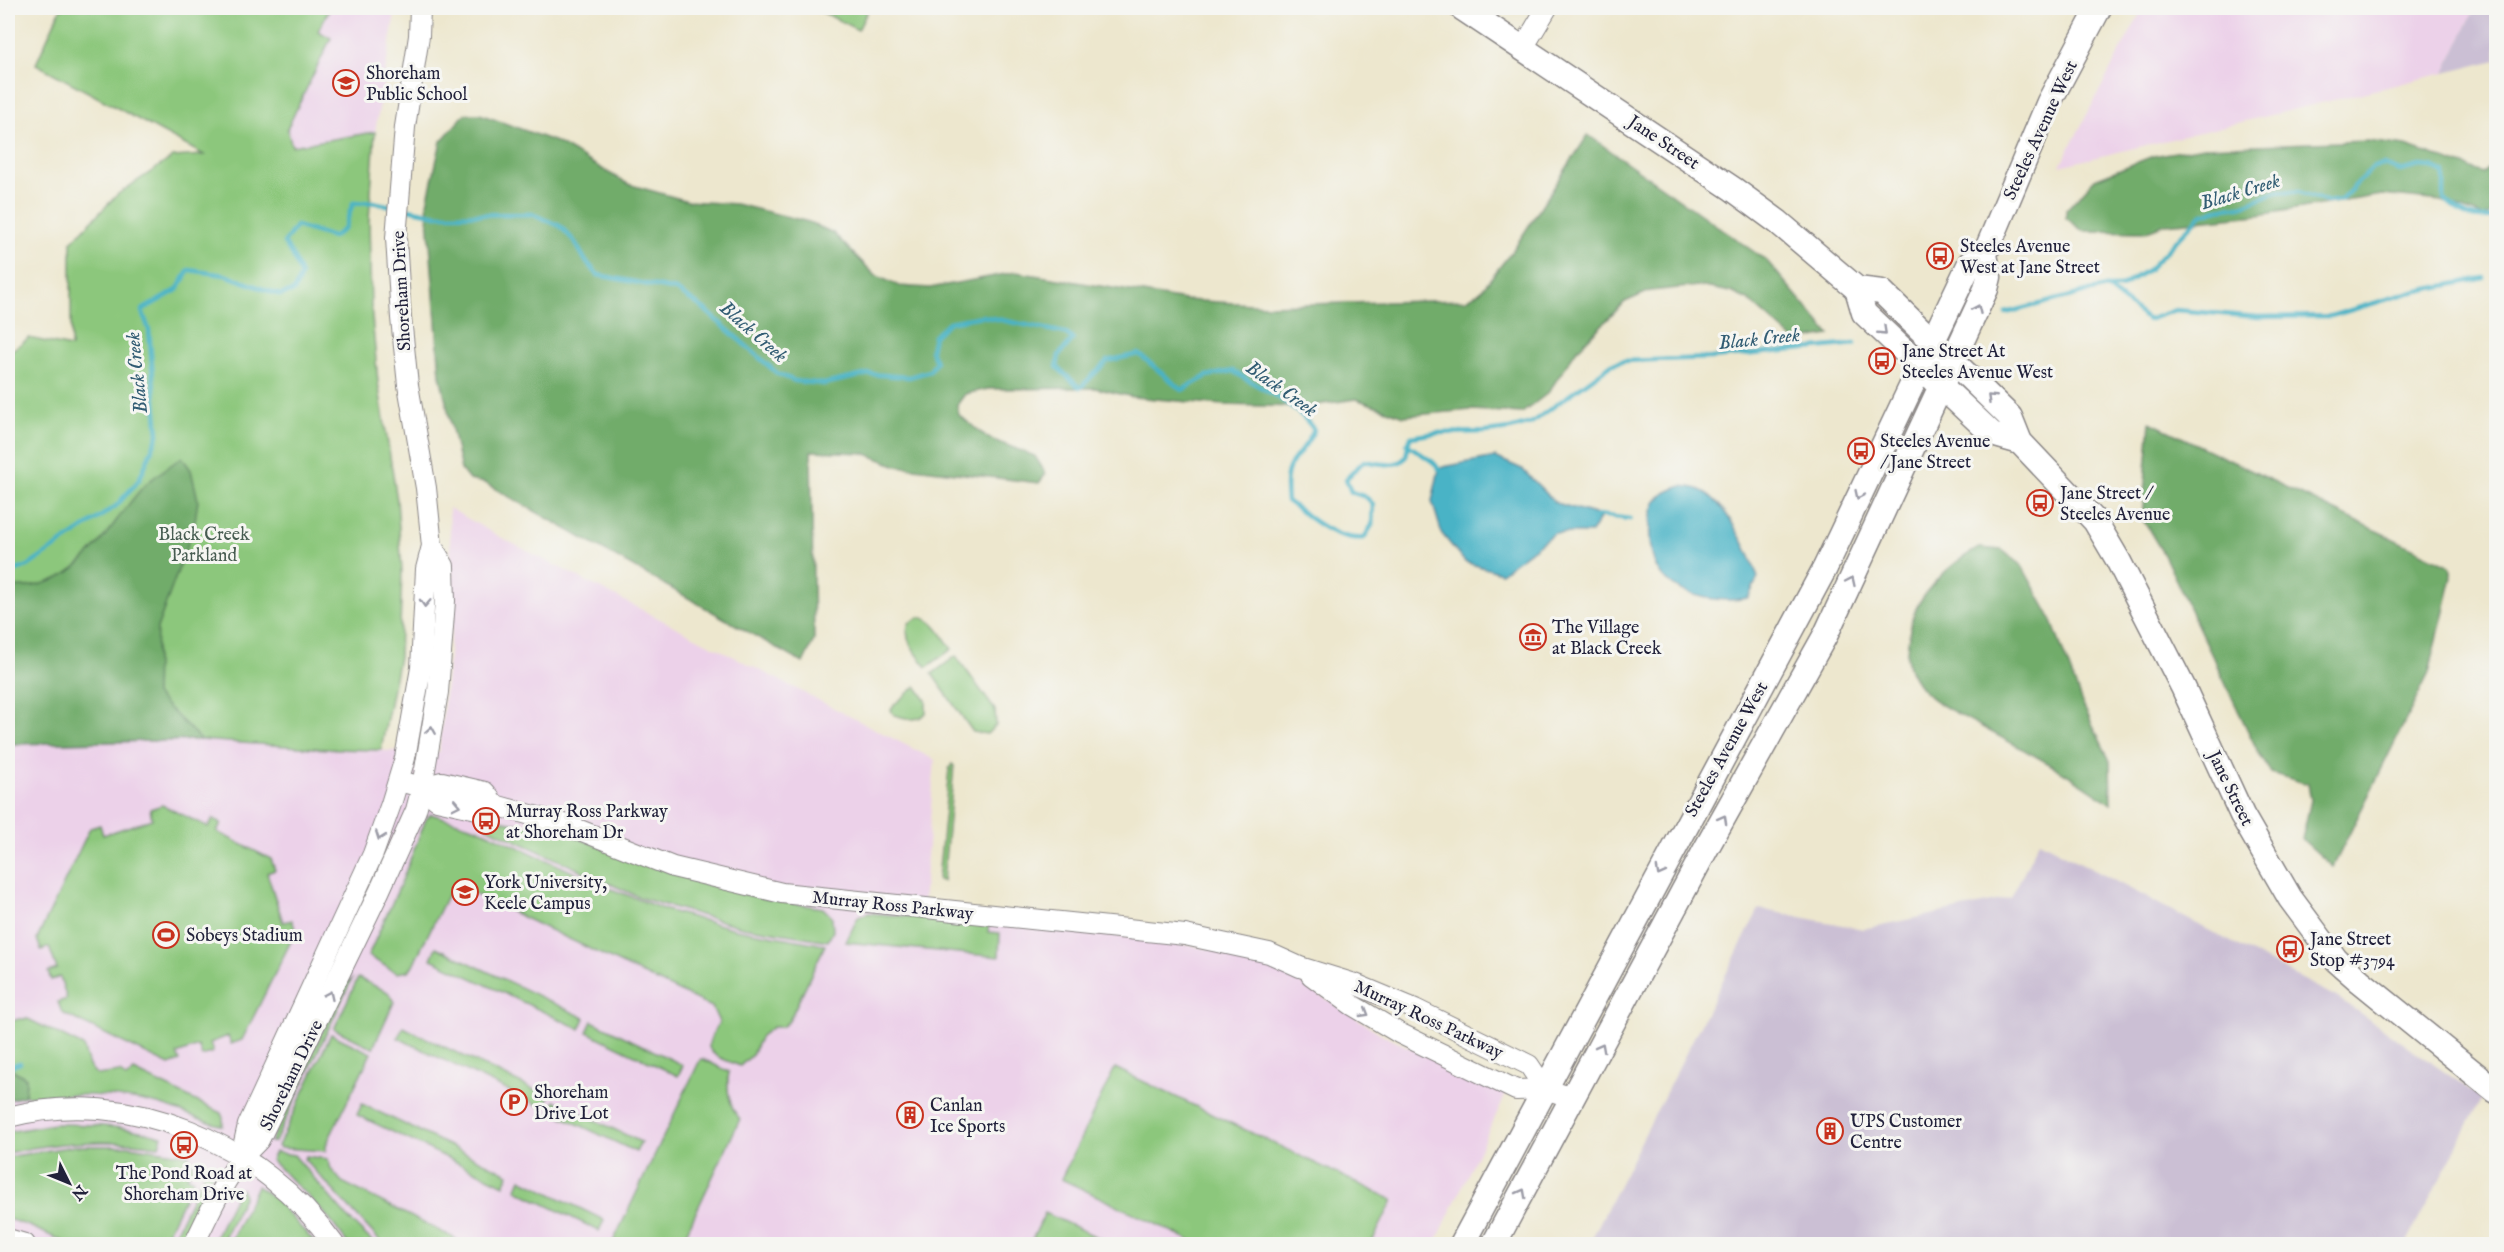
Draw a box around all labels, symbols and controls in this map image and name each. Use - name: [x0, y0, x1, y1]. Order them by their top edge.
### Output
- street label: Steeles Avenue West: [1999, 57, 2084, 204]
- place label: Shoreham Public School: [366, 63, 467, 107]
- school or university icon: Shoreham Public School: [331, 68, 361, 98]
- street label: Jane Street: [1621, 110, 1703, 175]
- water label: Black Creek: [2198, 169, 2283, 216]
- street label: Shoreham Drive: [388, 230, 417, 352]
- place label: Steeles Avenue West at Jane Street: [1960, 236, 2100, 280]
- bus stop icon: Steeles Avenue West at Jane Street: [1925, 241, 1955, 271]
- water label: Black Creek: [714, 296, 792, 368]
- one-way arrow: [1969, 304, 1981, 315]
- water label: Black Creek: [1717, 323, 1801, 356]
- one-way arrow: [1876, 324, 1887, 335]
- water label: Black Creek: [121, 331, 154, 415]
- place label: Jane Street At Steeles Avenue West: [1900, 341, 2053, 385]
- bus stop icon: Jane Street At Steeles Avenue West: [1867, 346, 1897, 376]
- water label: Black Creek: [1240, 355, 1322, 423]
- one-way arrow: [1988, 395, 1999, 406]
- place label: Steeles Avenue / Jane Street: [1880, 431, 1990, 475]
- bus stop icon: Steeles Avenue / Jane Street: [1846, 436, 1876, 466]
- place label: Jane Street / Steeles Avenue: [2058, 483, 2170, 527]
- bus stop icon: Jane Street / Steeles Avenue: [2025, 488, 2055, 518]
- one-way arrow: [1855, 489, 1867, 500]
- park label: Black Creek Parkland: [158, 524, 250, 568]
- one-way arrow: [1843, 576, 1855, 587]
- one-way arrow: [418, 599, 431, 608]
- place label: The Village at Black Creek: [1552, 617, 1662, 661]
- museum icon: The Village at Black Creek: [1518, 622, 1548, 652]
- street label: Steeles Avenue West: [1681, 678, 1774, 821]
- one-way arrow: [425, 725, 437, 734]
- street label: Jane Street: [2201, 745, 2258, 830]
- one-way arrow: [451, 797, 461, 810]
- place label: Murray Ross Parkway at Shoreham Dr: [506, 801, 668, 845]
- bus stop icon: Murray Ross Parkway at Shoreham Dr: [471, 806, 501, 836]
- one-way arrow: [1716, 815, 1727, 826]
- one-way arrow: [374, 830, 387, 841]
- one-way arrow: [1656, 865, 1667, 876]
- place label: York University, Keele Campus: [484, 872, 607, 916]
- school or university icon: York University, Keele Campus: [450, 877, 480, 907]
- street label: Murray Ross Parkway: [811, 887, 975, 926]
- sports icon: Sobeys Stadium: [151, 920, 181, 950]
- place label: Sobeys Stadium: [186, 925, 303, 948]
- place label: Jane Street Stop #3794: [2308, 929, 2395, 973]
- bus stop icon: Jane Street Stop #3794: [2275, 934, 2305, 964]
- street label: Murray Ross Parkway: [1350, 976, 1507, 1065]
- one-way arrow: [321, 991, 333, 1002]
- one-way arrow: [1359, 1006, 1369, 1017]
- street label: Shoreham Drive: [256, 1017, 329, 1135]
- one-way arrow: [1594, 1042, 1606, 1053]
- place label: Shoreham Drive Lot: [534, 1082, 609, 1126]
- parking icon: Shoreham Drive Lot: [499, 1087, 529, 1117]
- place label: Canlan Ice Sports: [930, 1095, 1005, 1139]
- building icon: Canlan Ice Sports: [895, 1100, 925, 1130]
- place label: UPS Customer Centre: [1850, 1111, 1962, 1155]
- building icon: UPS Customer Centre: [1815, 1116, 1845, 1146]
- bus stop icon: The Pond Road at Shoreham Drive: [169, 1130, 199, 1160]
- north arrow: [39, 1153, 99, 1213]
- place label: The Pond Road at Shoreham Drive: [116, 1163, 252, 1207]
- text: N: [66, 1179, 91, 1204]
- one-way arrow: [1515, 1189, 1526, 1199]

